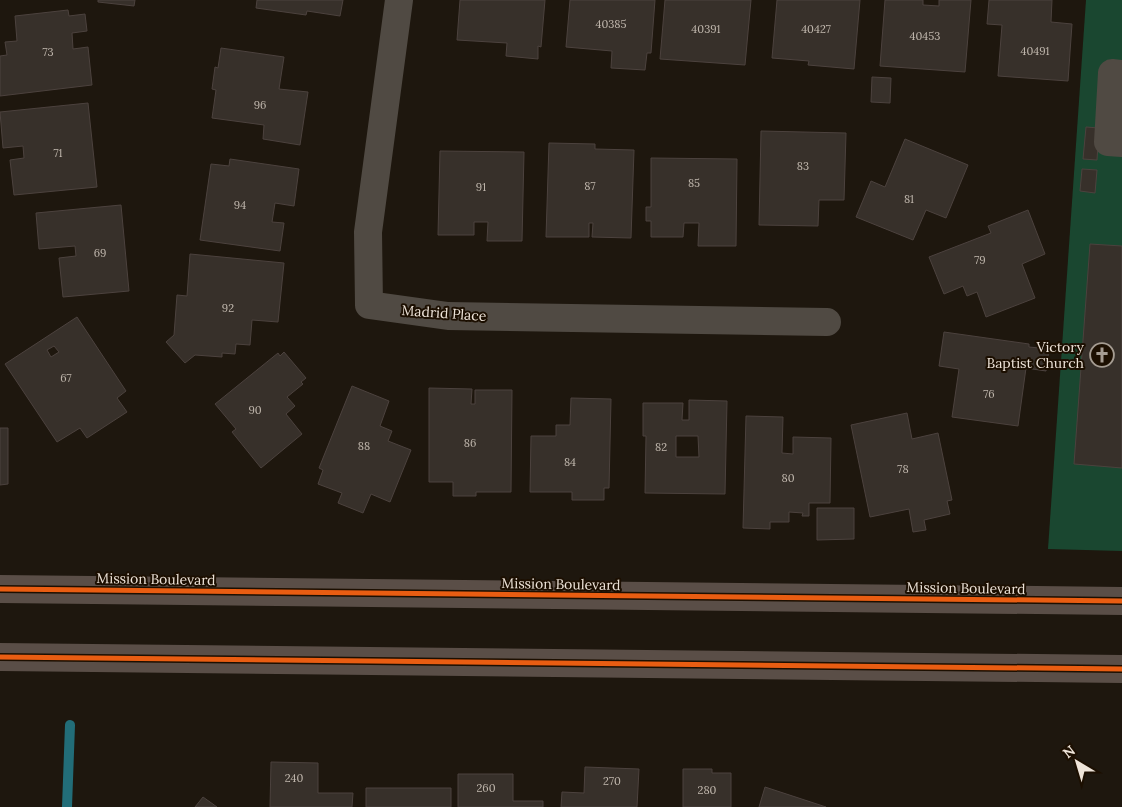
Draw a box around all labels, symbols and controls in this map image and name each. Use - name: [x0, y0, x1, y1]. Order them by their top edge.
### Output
- house number: 40385: [595, 17, 627, 31]
- house number: 40391: [691, 22, 721, 36]
- house number: 40427: [801, 22, 831, 36]
- house number: 40453: [910, 29, 940, 43]
- house number: 40491: [1020, 44, 1050, 58]
- house number: 73: [42, 45, 54, 59]
- house number: 96: [254, 98, 266, 112]
- house number: 71: [53, 146, 63, 160]
- house number: 83: [797, 159, 809, 173]
- house number: 85: [688, 176, 700, 190]
- house number: 87: [584, 179, 596, 193]
- house number: 91: [476, 180, 486, 194]
- house number: 81: [904, 192, 914, 206]
- house number: 94: [234, 198, 246, 212]
- house number: 69: [94, 246, 106, 260]
- house number: 79: [974, 253, 986, 267]
- house number: 92: [222, 301, 234, 315]
- street label: Madrid Place: [401, 301, 487, 325]
- place label: Victory Baptist Church: [986, 338, 1085, 372]
- church icon: Victory Baptist Church: [1089, 342, 1115, 368]
- house number: 67: [60, 371, 72, 385]
- house number: 76: [983, 387, 995, 401]
- house number: 90: [248, 403, 262, 417]
- house number: 86: [464, 436, 476, 450]
- house number: 88: [358, 439, 370, 453]
- house number: 82: [655, 440, 667, 454]
- house number: 84: [564, 455, 576, 469]
- house number: 78: [897, 462, 909, 476]
- house number: 80: [781, 471, 795, 485]
- street label: Mission Boulevard: [96, 569, 216, 589]
- street label: Mission Boulevard: [501, 574, 621, 594]
- street label: Mission Boulevard: [906, 578, 1026, 598]
- north arrow: [1052, 737, 1102, 787]
- text: N: [1059, 741, 1079, 762]
- house number: 240: [285, 771, 303, 785]
- house number: 270: [603, 774, 621, 788]
- house number: 260: [476, 781, 496, 795]
- house number: 280: [698, 783, 717, 797]

